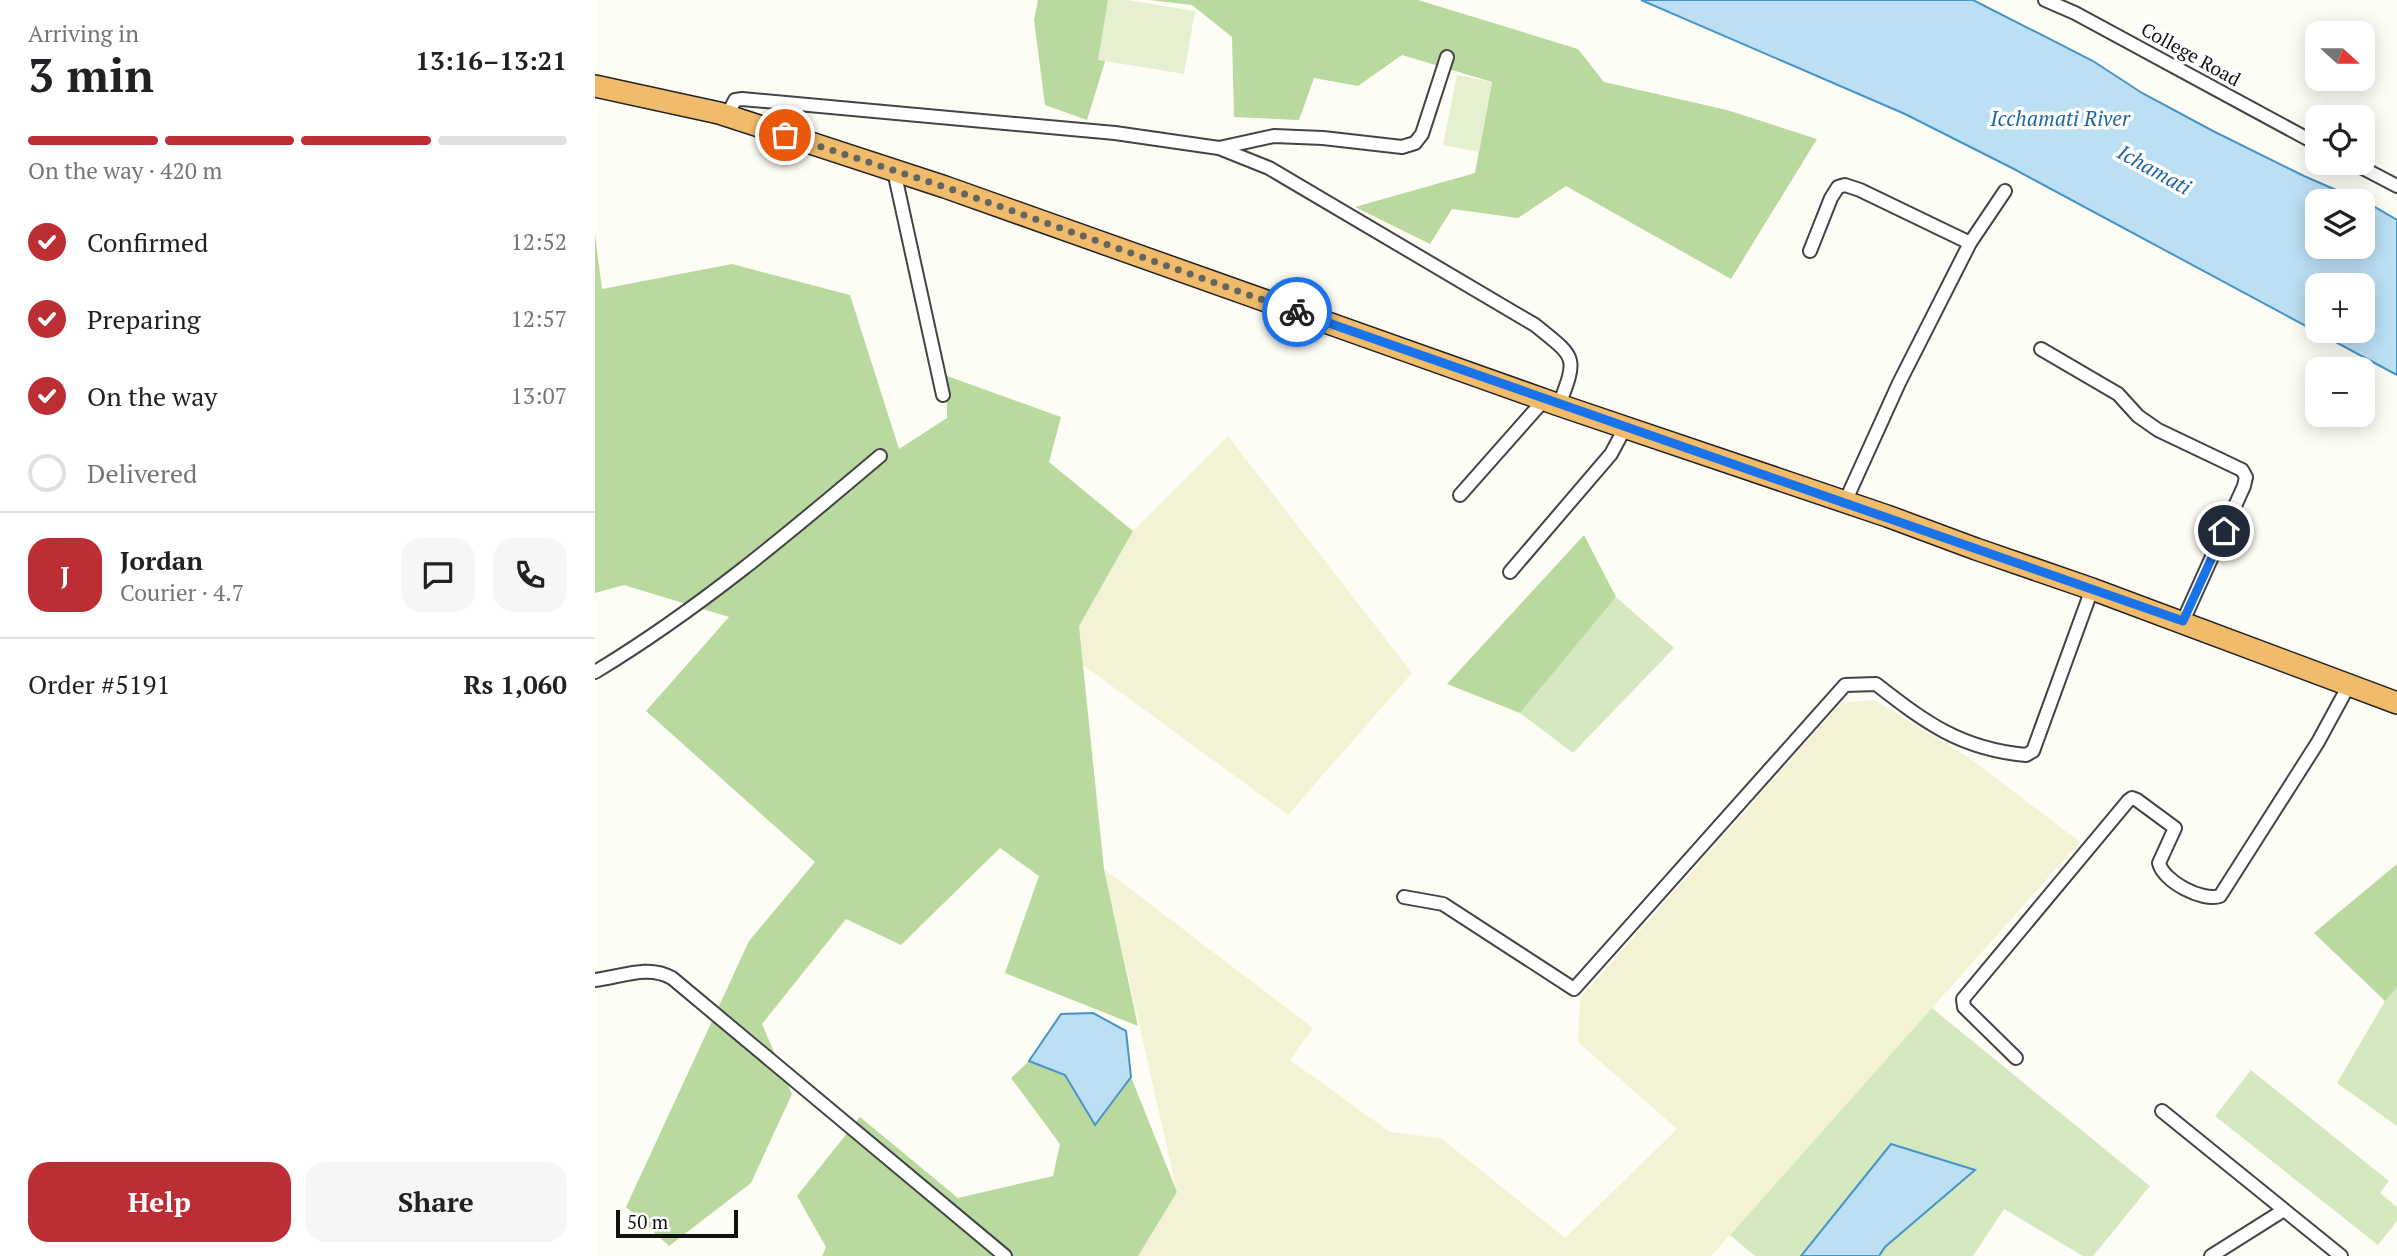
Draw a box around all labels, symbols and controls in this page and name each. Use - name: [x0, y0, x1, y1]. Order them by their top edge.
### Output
- street label: College Road: [2137, 16, 2246, 91]
- text: Arriving in: [28, 18, 139, 49]
- north arrow: [2305, 21, 2375, 91]
- map controls: [2305, 21, 2375, 427]
- text: 13:16–13:21: [415, 43, 567, 77]
- text: 3 min: [28, 44, 154, 105]
- water label: Icchamati River: [1989, 104, 2131, 132]
- pin: [755, 105, 815, 165]
- button: locate: [2305, 105, 2375, 175]
- icon: bag: [766, 116, 804, 154]
- water label: Ichamati: [2112, 137, 2196, 201]
- text: On the way · 420 m: [28, 155, 222, 186]
- button: layers: [2305, 189, 2375, 259]
- icon: check: [28, 223, 66, 261]
- text: Confirmed: [87, 225, 208, 259]
- text: 12:52: [510, 226, 567, 257]
- button: +: [2305, 273, 2375, 343]
- courier: [1262, 277, 1332, 347]
- icon: bike: [1278, 293, 1316, 331]
- icon: check: [28, 300, 66, 338]
- text: Preparing: [87, 302, 200, 336]
- text: 12:57: [510, 303, 567, 334]
- button: −: [2305, 357, 2375, 427]
- icon: check: [28, 377, 66, 415]
- text: On the way: [87, 379, 218, 413]
- text: 13:07: [510, 380, 567, 411]
- text: Delivered: [87, 456, 197, 490]
- pin: [2194, 501, 2254, 561]
- icon: home: [2205, 512, 2243, 550]
- button: chat: [401, 538, 475, 612]
- button: phone: [493, 538, 567, 612]
- text: Jordan: [120, 543, 203, 577]
- text: J: [60, 558, 70, 592]
- text: Courier · 4.7: [120, 577, 244, 608]
- text: Order #5191: [28, 667, 170, 701]
- text: Rs 1,060: [463, 667, 567, 701]
- button: Help: [28, 1162, 291, 1242]
- button: Share: [305, 1162, 567, 1242]
- scale bar: [616, 1207, 739, 1239]
- text: 50 m: [627, 1209, 668, 1234]

